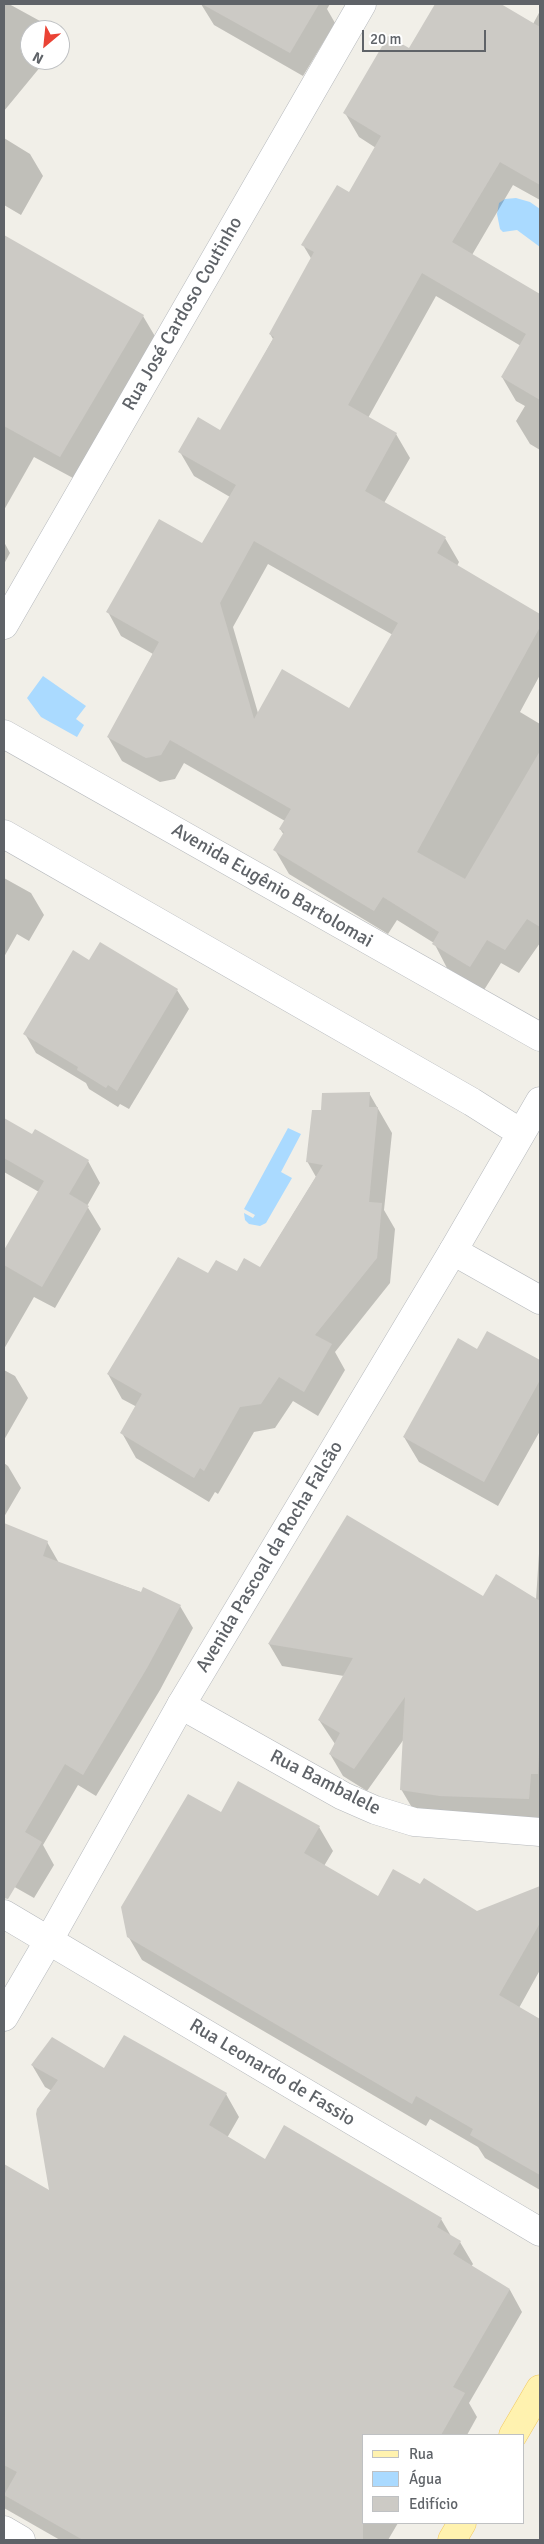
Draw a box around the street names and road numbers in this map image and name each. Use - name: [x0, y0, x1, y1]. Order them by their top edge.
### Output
- street label: Rua José Cardoso Coutinho: [118, 213, 248, 415]
- street label: Avenida Eugênio Bartolomai: [167, 819, 377, 953]
- street label: Avenida Pascoal da Rocha Falcão: [192, 1437, 348, 1677]
- street label: Rua Bambalele: [266, 1745, 384, 1821]
- street label: Rua Leonardo de Fassio: [185, 2014, 359, 2132]

